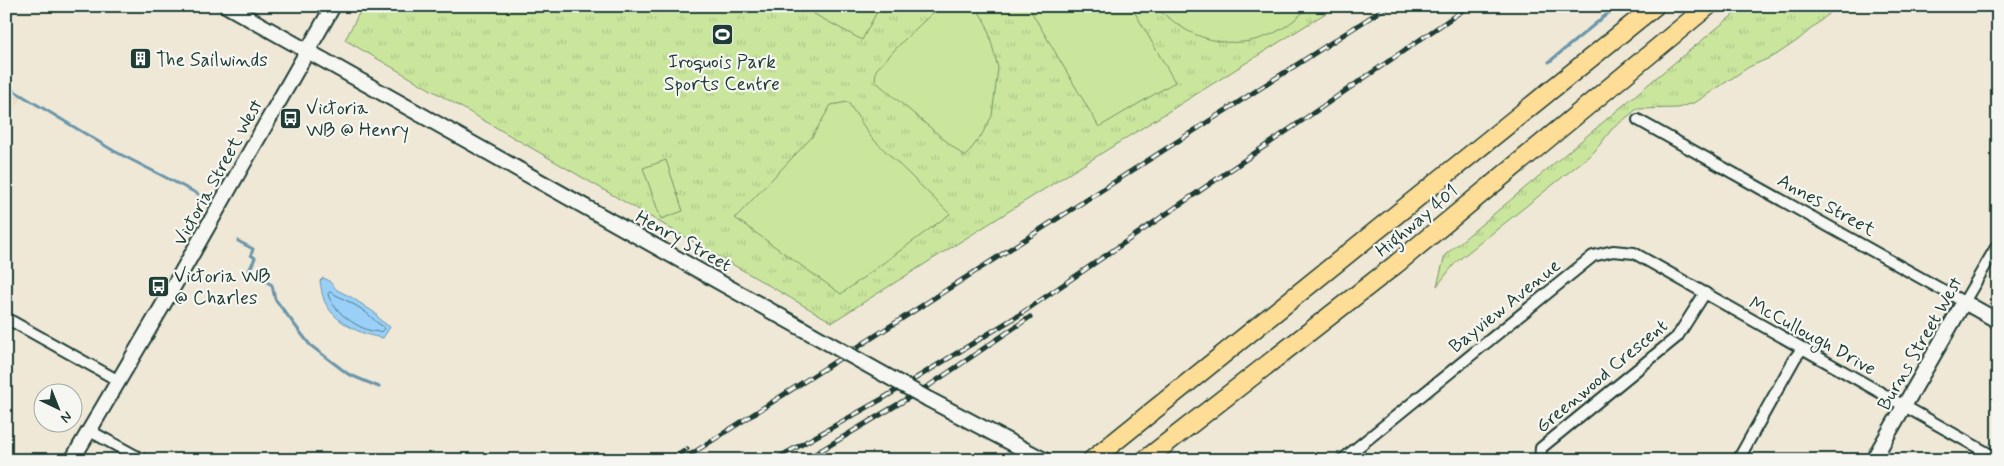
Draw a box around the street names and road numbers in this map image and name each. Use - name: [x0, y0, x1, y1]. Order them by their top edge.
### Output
- street label: Victoria Street West: [168, 95, 269, 250]
- street label: Annes Street: [1773, 168, 1880, 242]
- street label: Highway 401: [1370, 179, 1466, 265]
- street label: Henry Street: [630, 205, 736, 279]
- street label: Bayview Avenue: [1444, 253, 1566, 359]
- street label: Burns Street West: [1872, 272, 1969, 415]
- street label: McCullough Drive: [1743, 291, 1880, 383]
- street label: Greenwood Crescent: [1531, 314, 1673, 439]

